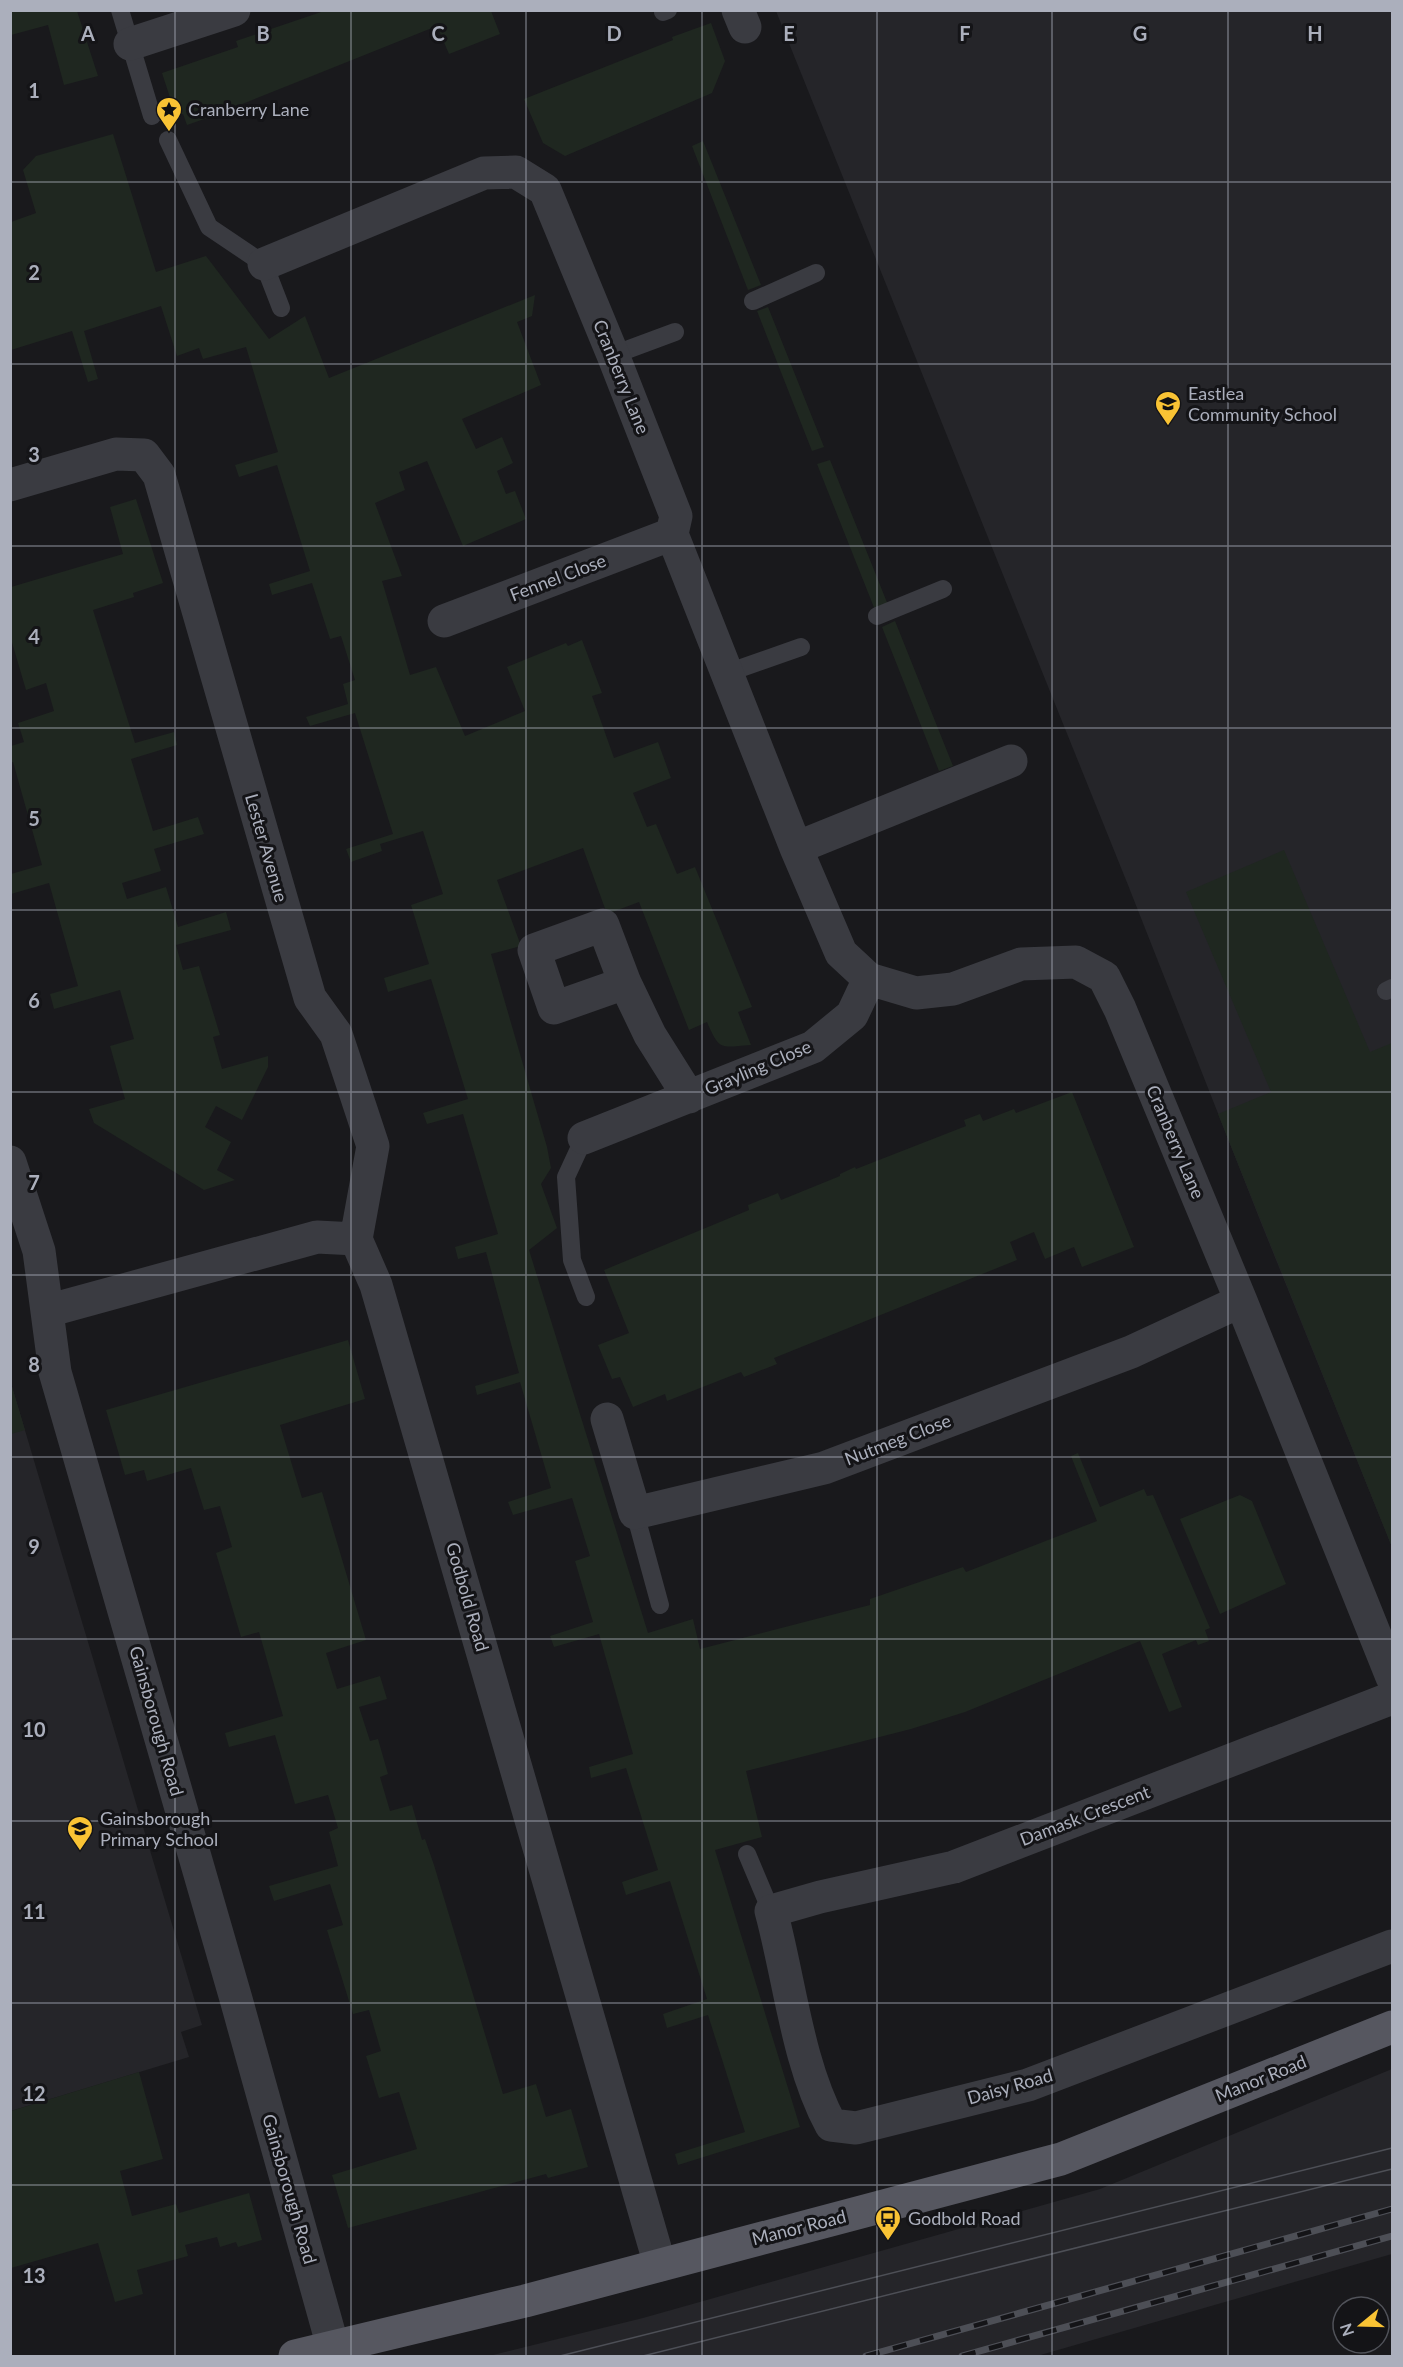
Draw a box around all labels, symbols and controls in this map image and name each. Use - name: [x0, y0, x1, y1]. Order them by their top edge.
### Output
- text: A: [80, 21, 95, 45]
- text: B: [256, 21, 270, 45]
- text: C: [431, 21, 445, 45]
- text: D: [606, 21, 622, 45]
- text: E: [783, 21, 795, 45]
- text: F: [959, 21, 971, 45]
- text: G: [1133, 21, 1147, 45]
- text: H: [1307, 21, 1323, 45]
- text: 1: [28, 78, 40, 102]
- place icon: Cranberry Lane: [154, 95, 184, 133]
- place label: Cranberry Lane: [188, 98, 309, 120]
- text: 2: [28, 260, 40, 284]
- street label: Cranberry Lane: [589, 316, 655, 437]
- place label: Eastlea Community School: [1188, 382, 1337, 425]
- school or university icon: Eastlea Community School: [1153, 389, 1183, 427]
- text: 3: [28, 442, 40, 466]
- street label: Fennel Close: [506, 549, 609, 605]
- text: 4: [28, 624, 40, 648]
- street label: Lester Avenue: [241, 791, 293, 904]
- text: 5: [28, 806, 40, 830]
- text: 6: [28, 988, 40, 1012]
- street label: Grayling Close: [701, 1035, 814, 1099]
- street label: Cranberry Lane: [1142, 1082, 1210, 1202]
- text: 7: [28, 1170, 40, 1194]
- text: 8: [28, 1352, 40, 1376]
- street label: Nutmeg Close: [841, 1409, 954, 1469]
- text: 9: [28, 1534, 40, 1558]
- street label: Godbold Road: [442, 1540, 494, 1654]
- street label: Gainsborough Road: [125, 1643, 189, 1798]
- text: 10: [22, 1717, 46, 1741]
- street label: Damask Crescent: [1017, 1780, 1153, 1850]
- place label: Gainsborough Primary School: [100, 1807, 218, 1850]
- school or university icon: Gainsborough Primary School: [65, 1814, 95, 1852]
- text: 11: [22, 1899, 46, 1923]
- street label: Manor Road: [1212, 2050, 1309, 2106]
- street label: Daisy Road: [965, 2063, 1055, 2109]
- text: 12: [22, 2081, 46, 2105]
- street label: Gainsborough Road: [258, 2111, 322, 2266]
- bus stop icon: Godbold Road: [873, 2204, 903, 2242]
- street label: Manor Road: [749, 2205, 848, 2249]
- place label: Godbold Road: [908, 2207, 1020, 2229]
- text: 13: [22, 2263, 46, 2287]
- north arrow: [1331, 2295, 1391, 2355]
- text: N: [1335, 2321, 1357, 2339]

